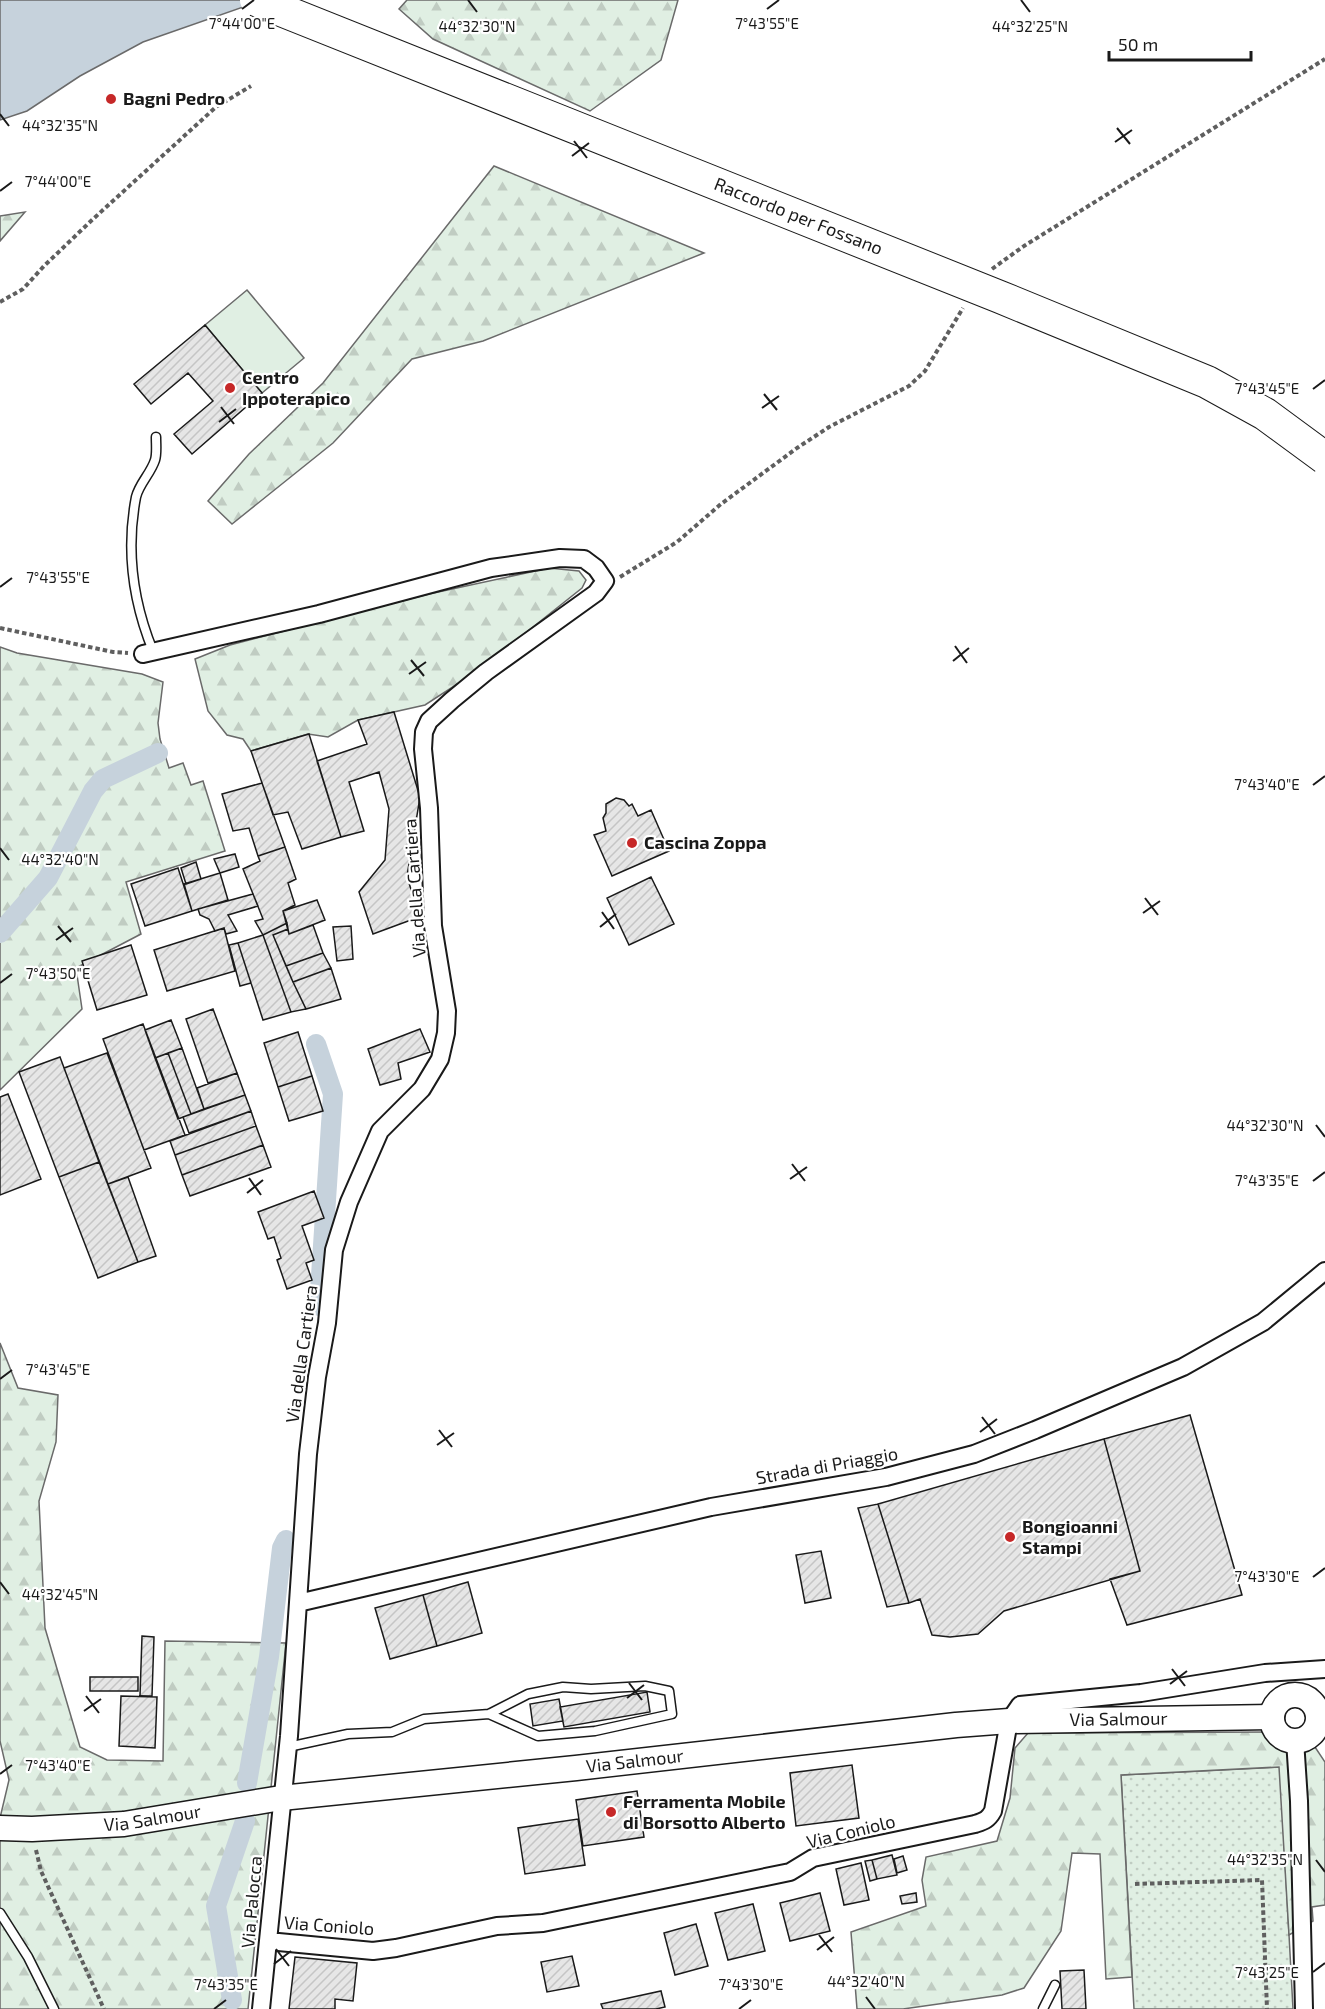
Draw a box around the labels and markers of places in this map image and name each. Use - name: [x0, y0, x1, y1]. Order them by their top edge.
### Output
- place label: Bagni Pedro: [123, 87, 225, 109]
- marker: Bagni Pedro: [104, 92, 118, 106]
- place label: Centro Ippoterapico: [242, 366, 350, 409]
- marker: Centro Ippoterapico: [223, 381, 237, 395]
- place label: Cascina Zoppa: [644, 831, 767, 853]
- marker: Cascina Zoppa: [625, 836, 639, 850]
- place label: Bongioanni Stampi: [1022, 1515, 1118, 1558]
- marker: Bongioanni Stampi: [1003, 1530, 1017, 1544]
- place label: Ferramenta Mobile di Borsotto Alberto: [623, 1790, 786, 1833]
- marker: Ferramenta Mobile di Borsotto Alberto: [604, 1805, 618, 1819]

